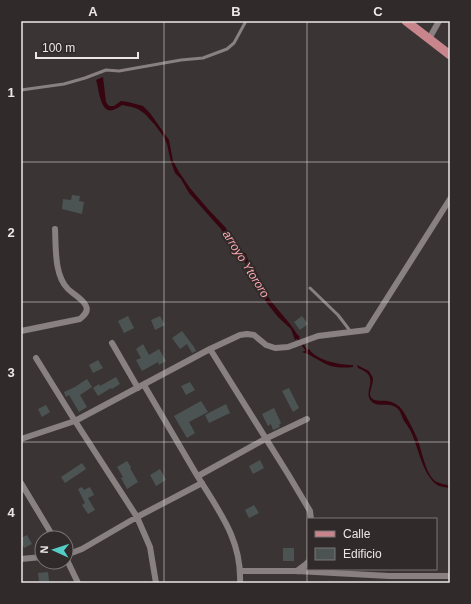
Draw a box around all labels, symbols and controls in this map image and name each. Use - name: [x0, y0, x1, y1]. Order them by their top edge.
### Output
- text: A: [88, 4, 98, 19]
- text: B: [231, 4, 241, 19]
- text: C: [373, 4, 383, 19]
- scale bar: [36, 34, 138, 60]
- text: 100 m: [42, 41, 75, 55]
- text: 1: [7, 85, 15, 100]
- text: 2: [7, 225, 15, 240]
- water label: arroyo Ytororo: [220, 228, 272, 300]
- text: 3: [7, 365, 15, 380]
- text: 4: [7, 505, 15, 520]
- legend: [307, 518, 437, 570]
- text: Calle: [343, 527, 371, 541]
- north arrow: [34, 530, 74, 570]
- text: N: [38, 545, 50, 554]
- text: Edificio: [343, 547, 382, 561]

